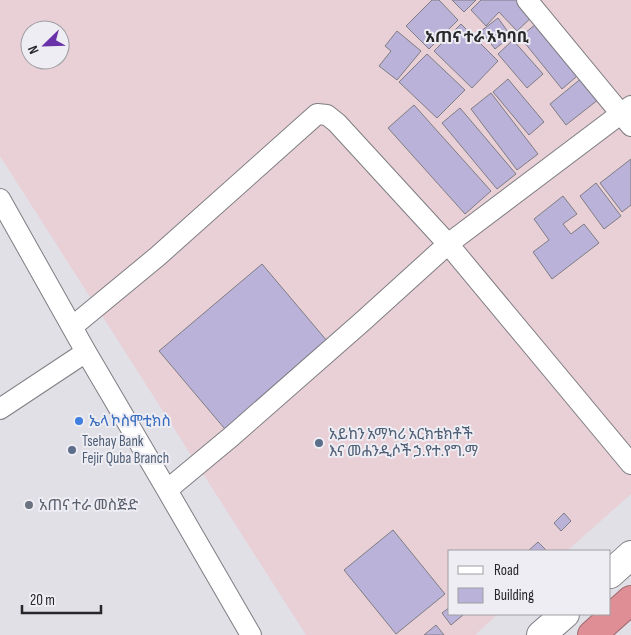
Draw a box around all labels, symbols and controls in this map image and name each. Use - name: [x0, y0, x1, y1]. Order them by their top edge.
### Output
- north arrow: [20, 20, 70, 70]
- district label: አጠና ተራ አካባቢ: [425, 28, 529, 47]
- text: N: [24, 43, 43, 57]
- place label: ኤላ ኮስሞቲክስ: [89, 412, 171, 431]
- marker: ኤላ ኮስሞቲክስ: [73, 415, 85, 427]
- place label: አይከን አማካሪ አርክቴክቶች እና መሐንዲሶች ኃ.የተ.የግ.ማ: [329, 425, 478, 461]
- place label: Tsehay Bank Fejir Quba Branch: [82, 432, 169, 468]
- marker: አይከን አማካሪ አርክቴክቶች እና መሐንዲሶች ኃ.የተ.የግ.ማ: [313, 437, 325, 449]
- marker: Tsehay Bank Fejir Quba Branch: [66, 444, 78, 456]
- place label: አጠና ተራ መስጅድ: [39, 496, 139, 515]
- marker: አጠና ተራ መስጅድ: [23, 499, 35, 511]
- legend: [448, 550, 611, 615]
- text: Road: [494, 561, 519, 580]
- scale bar: [22, 582, 101, 614]
- text: Building: [494, 586, 534, 605]
- text: 20 m: [30, 591, 55, 610]

